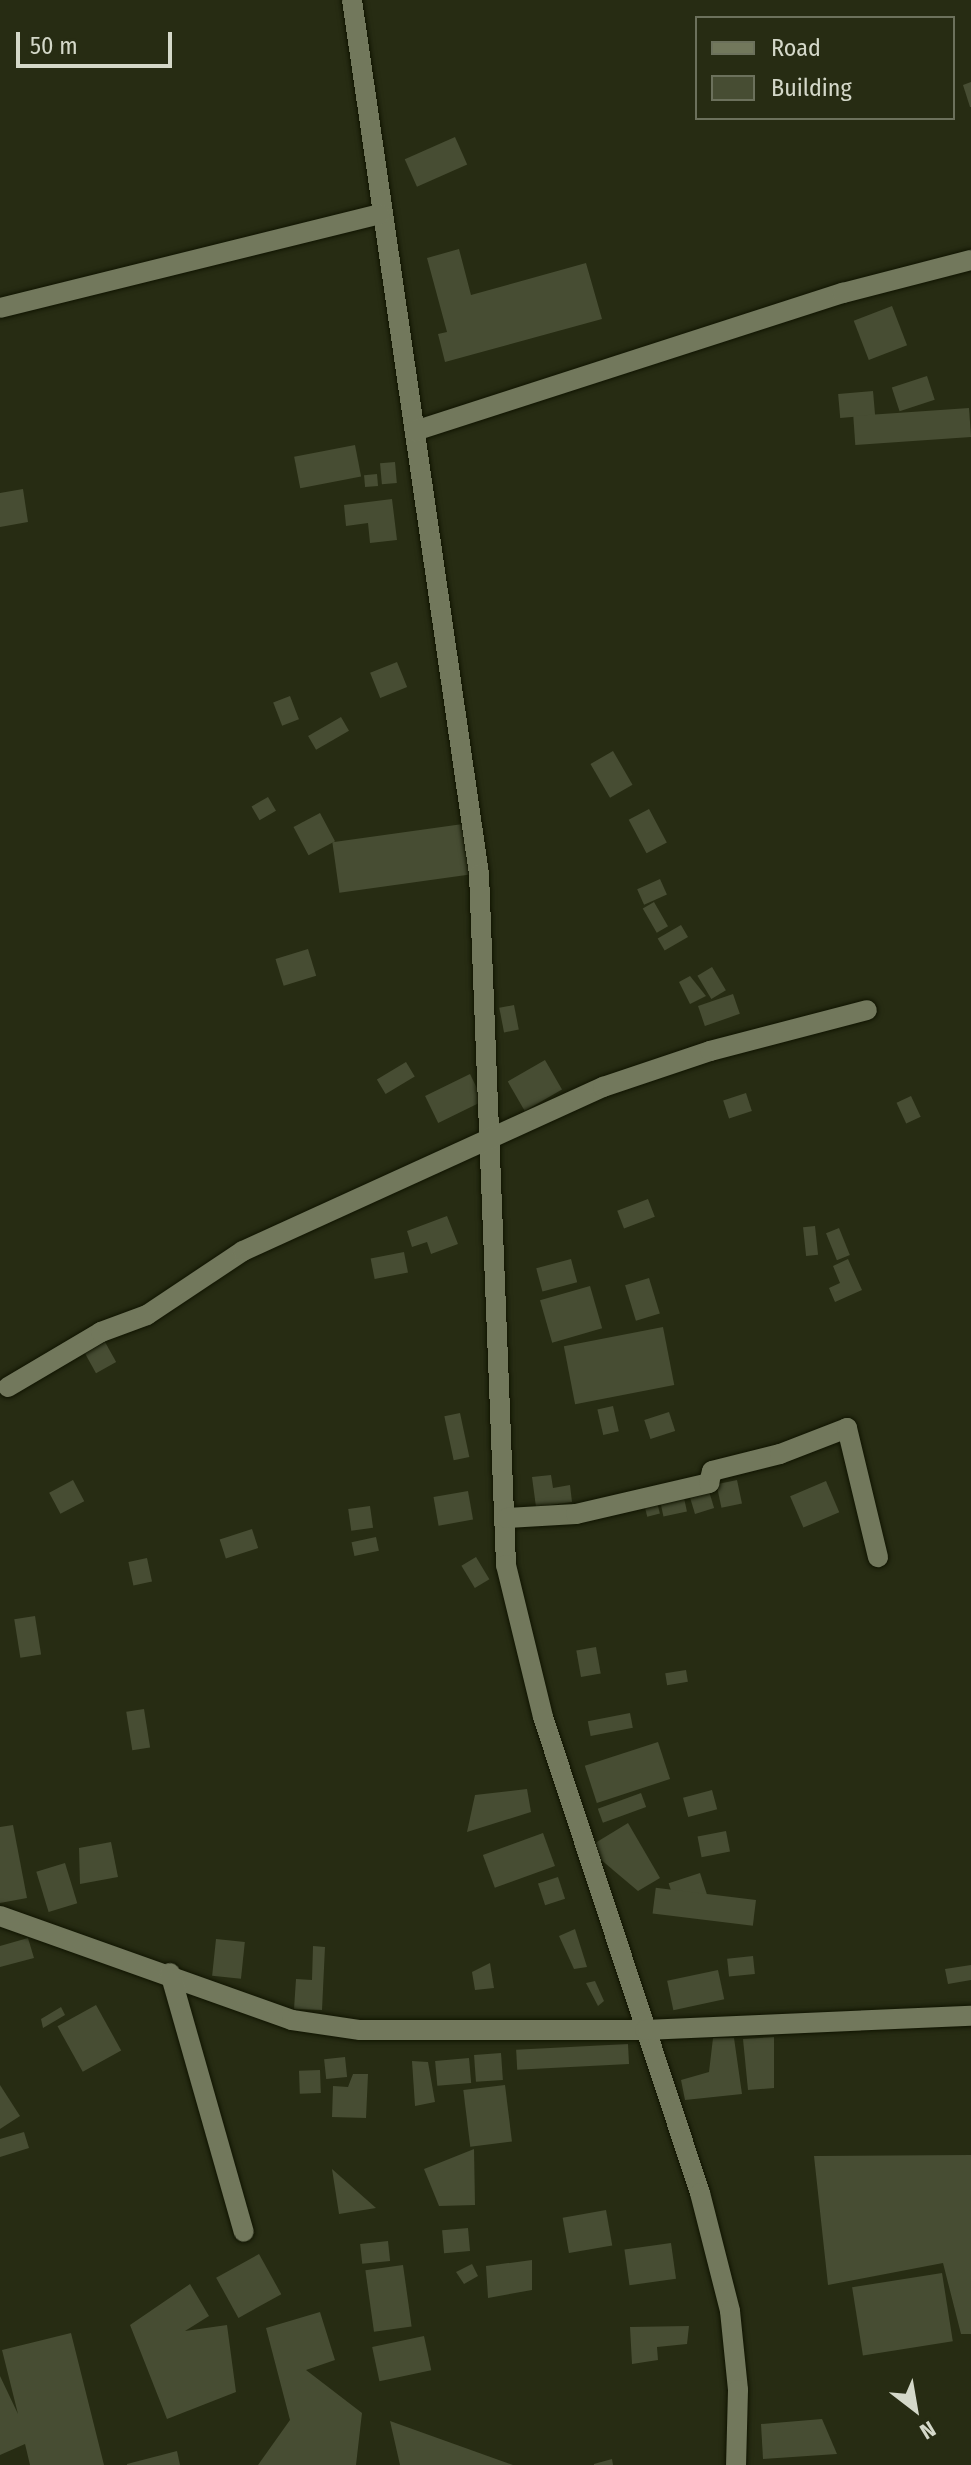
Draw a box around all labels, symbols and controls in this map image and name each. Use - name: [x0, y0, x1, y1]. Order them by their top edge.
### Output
- scale bar: [20, 16, 176, 66]
- legend: [695, 16, 955, 120]
- text: 50 m: [30, 32, 78, 60]
- text: Road: [771, 34, 821, 62]
- text: Building: [771, 74, 852, 102]
- north arrow: [875, 2369, 955, 2449]
- text: N: [915, 2415, 940, 2445]

